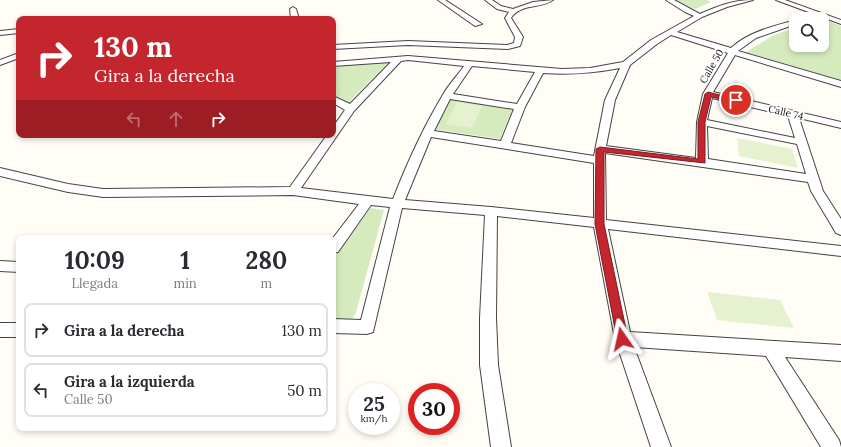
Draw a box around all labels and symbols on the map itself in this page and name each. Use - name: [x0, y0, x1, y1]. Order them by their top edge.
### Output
- street label: Calle 50: [696, 47, 726, 86]
- pin: [719, 83, 753, 117]
- street label: Calle 74: [767, 102, 805, 123]
- position arrow: [601, 318, 643, 360]
- speed limit sign: 30: [408, 383, 460, 435]

